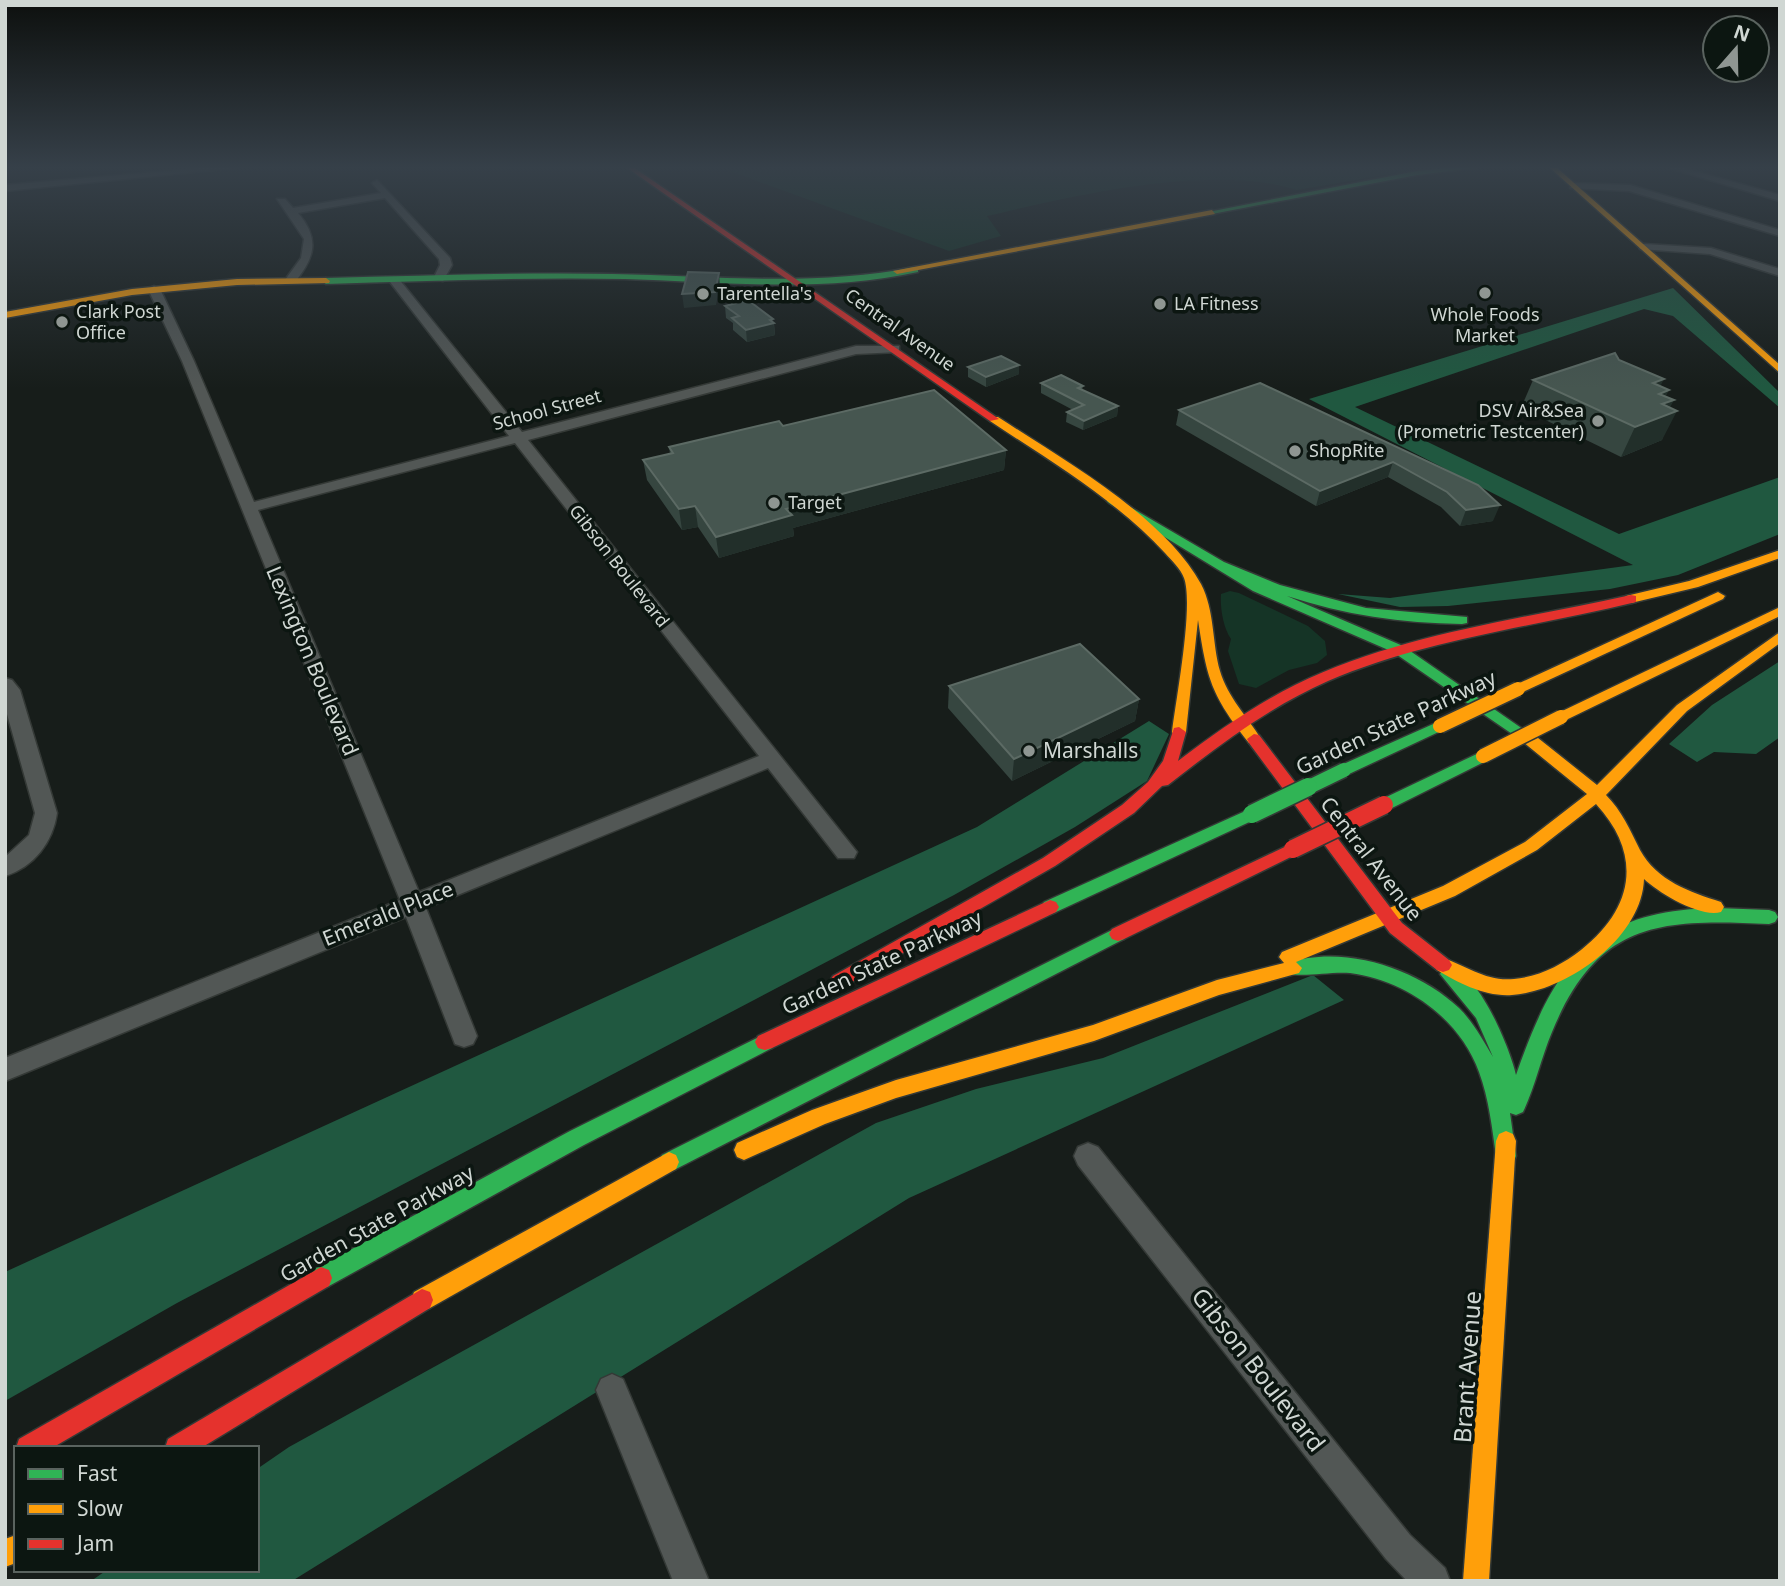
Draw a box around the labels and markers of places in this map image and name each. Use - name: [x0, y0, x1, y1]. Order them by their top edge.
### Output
- place label: Tarentella's: [717, 281, 812, 305]
- marker: Whole Foods Market: [1477, 285, 1493, 301]
- marker: Tarentella's: [695, 286, 711, 302]
- place label: LA Fitness: [1174, 291, 1259, 315]
- marker: LA Fitness: [1152, 296, 1168, 312]
- place label: Clark Post Office: [76, 299, 161, 344]
- place label: Whole Foods Market: [1430, 302, 1540, 347]
- marker: Clark Post Office: [54, 314, 70, 330]
- place label: DSV Air&Sea (Prometric Testcenter): [1397, 398, 1584, 443]
- marker: DSV Air&Sea (Prometric Testcenter): [1590, 413, 1606, 429]
- place label: ShopRite: [1309, 438, 1384, 462]
- marker: ShopRite: [1287, 443, 1303, 459]
- place label: Target: [788, 490, 842, 514]
- marker: Target: [766, 495, 782, 511]
- place label: Marshalls: [1043, 736, 1138, 764]
- marker: Marshalls: [1021, 743, 1037, 759]

